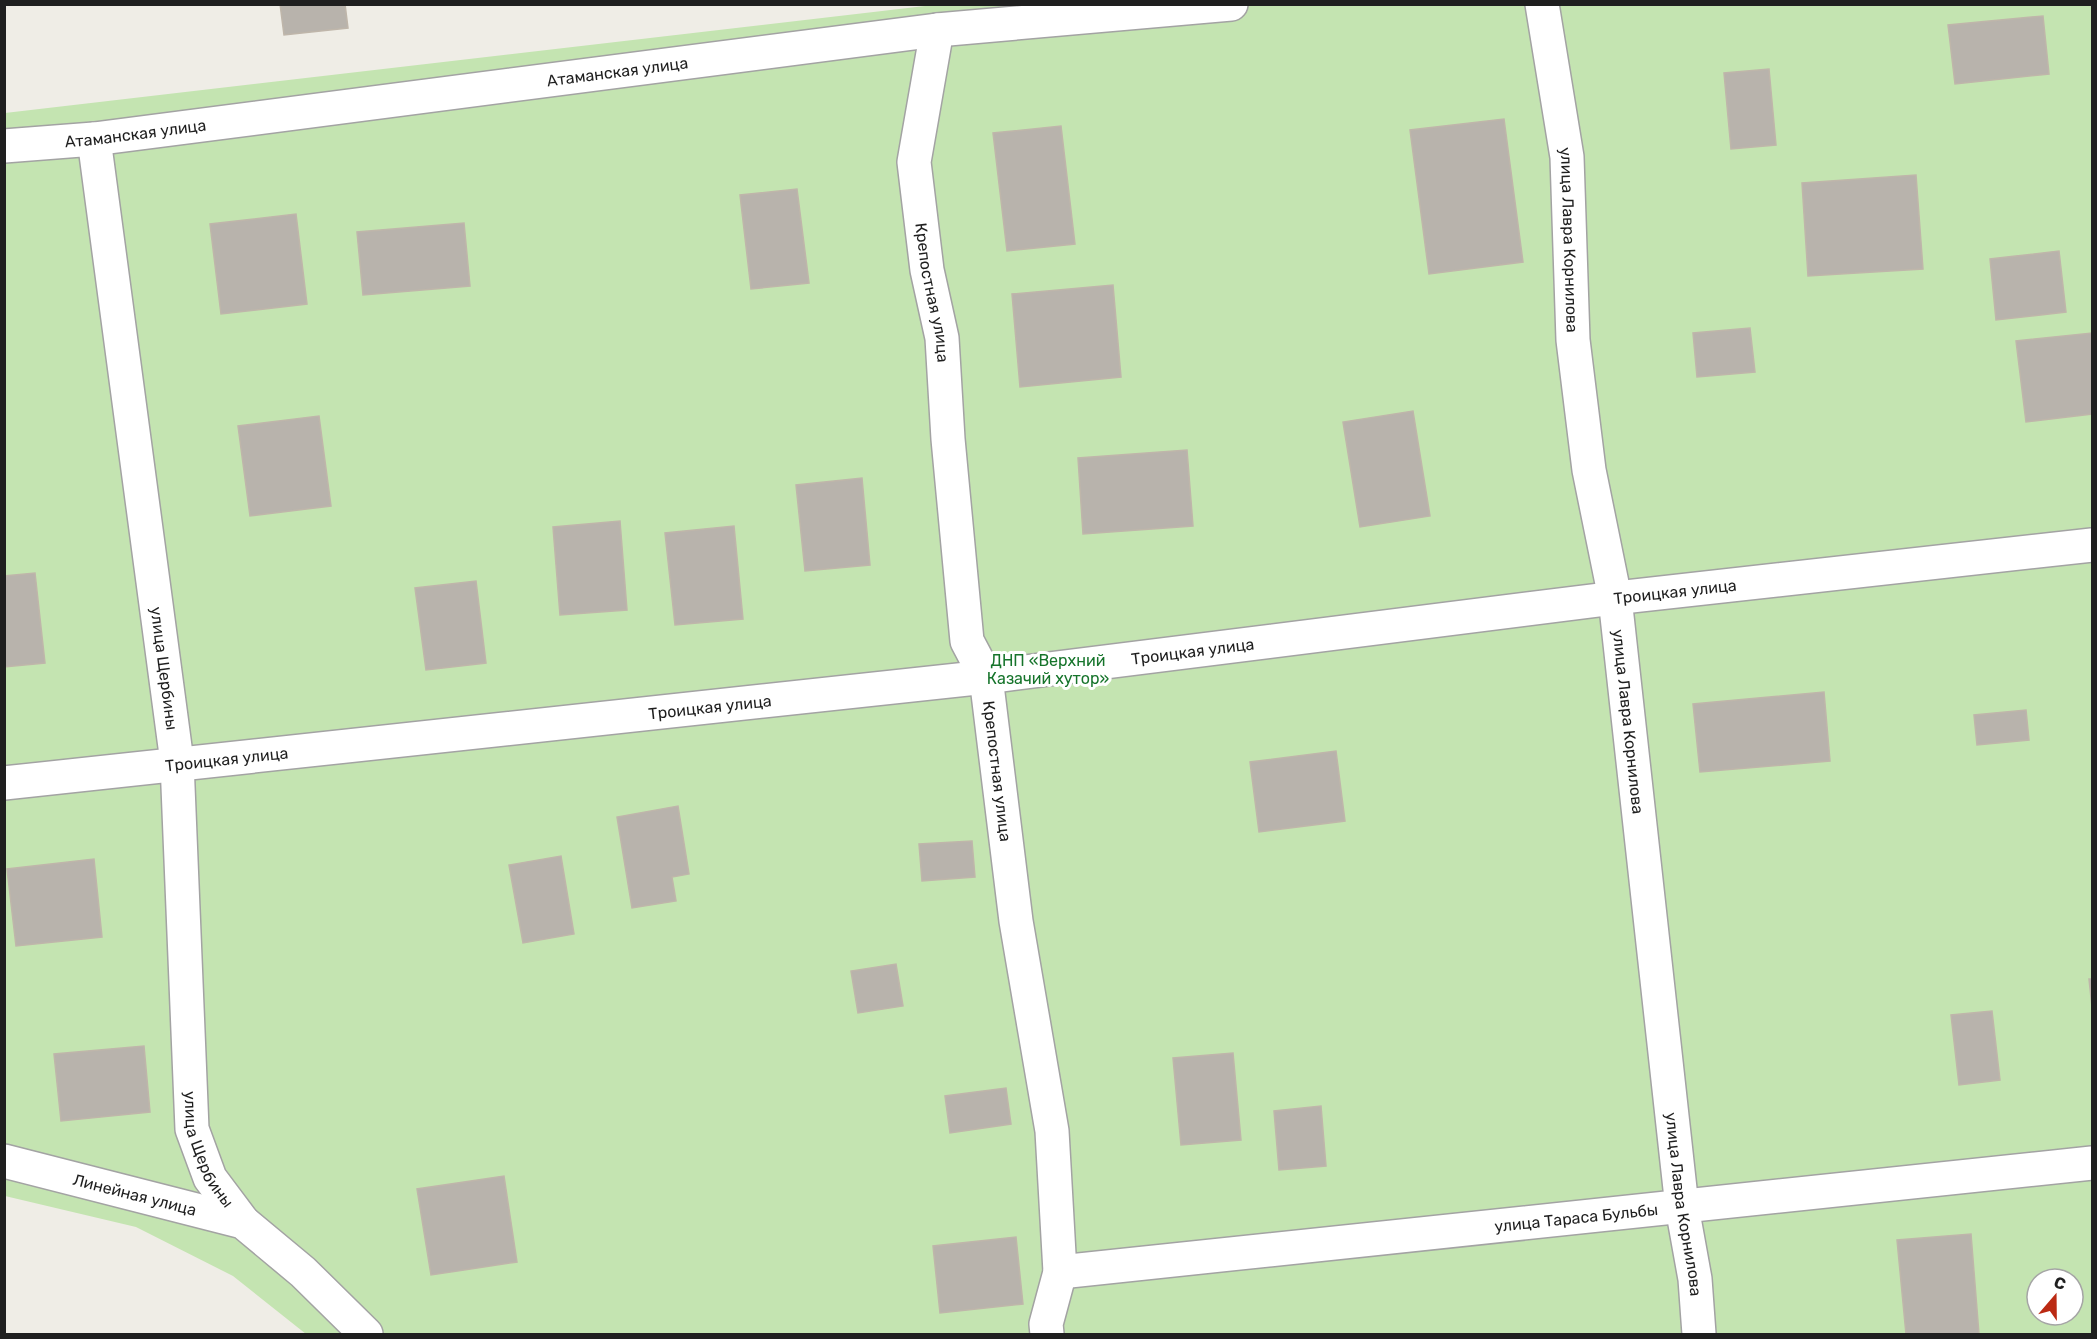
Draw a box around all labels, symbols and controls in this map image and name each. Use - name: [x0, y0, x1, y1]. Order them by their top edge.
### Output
- street label: Атаманская улица: [546, 53, 689, 90]
- street label: Атаманская улица: [64, 116, 207, 151]
- street label: улица Лавра Корнилова: [1556, 146, 1582, 333]
- street label: Крепостная улица: [911, 222, 952, 363]
- street label: Троицкая улица: [1612, 576, 1738, 608]
- street label: улица Щербины: [146, 606, 182, 731]
- street label: улица Лавра Корнилова: [1608, 628, 1648, 815]
- street label: Троицкая улица: [1130, 634, 1255, 669]
- park label: ДНП «Верхний Казачий хутор»: [987, 651, 1109, 688]
- street label: Троицкая улица: [647, 691, 772, 723]
- street label: Крепостная улица: [979, 700, 1015, 843]
- street label: Троицкая улица: [164, 743, 289, 776]
- street label: улица Щербины: [180, 1091, 238, 1211]
- street label: улица Лавра Корнилова: [1662, 1111, 1705, 1297]
- street label: Линейная улица: [71, 1170, 198, 1220]
- street label: улица Тараса Бульбы: [1493, 1200, 1659, 1236]
- north arrow: [2025, 1267, 2085, 1327]
- text: С: [2051, 1273, 2068, 1294]

